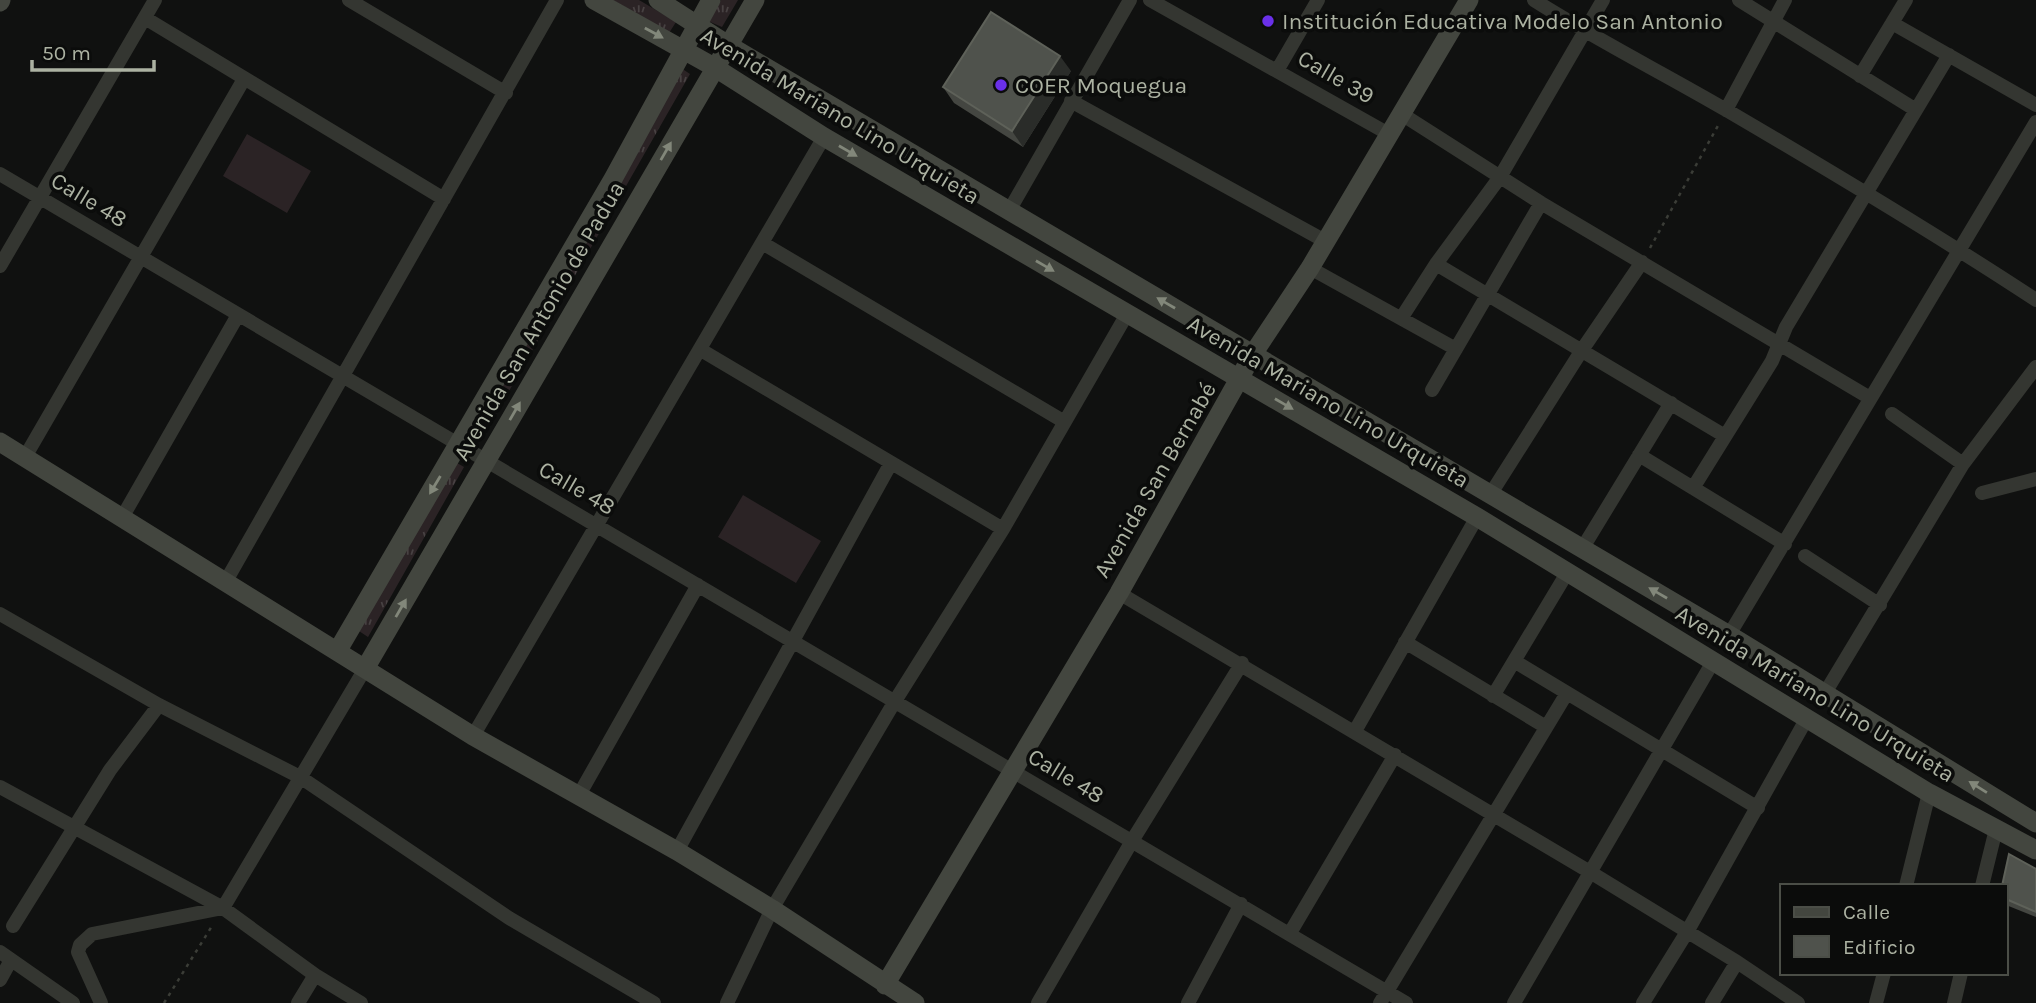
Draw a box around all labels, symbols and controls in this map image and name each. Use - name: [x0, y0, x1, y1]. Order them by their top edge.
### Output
- place label: Institución Educativa Modelo San Antonio: [1282, 8, 1723, 35]
- marker: Institución Educativa Modelo San Antonio: [1260, 13, 1276, 29]
- street label: Avenida Mariano Lino Urquieta: [696, 22, 984, 210]
- one-way arrow: [644, 27, 664, 39]
- scale bar: [32, 28, 154, 72]
- text: 50 m: [42, 41, 91, 65]
- street label: Calle 39: [1293, 44, 1379, 110]
- place label: COER Moquegua: [1015, 72, 1187, 99]
- marker: COER Moquegua: [993, 77, 1009, 93]
- one-way arrow: [660, 141, 672, 161]
- one-way arrow: [839, 145, 858, 157]
- street label: Calle 48: [46, 167, 132, 233]
- street label: Avenida San Antonio de Padua: [448, 177, 630, 465]
- one-way arrow: [1035, 260, 1054, 272]
- one-way arrow: [1157, 297, 1176, 309]
- street label: Avenida Mariano Lino Urquieta: [1182, 310, 1474, 494]
- street label: Avenida San Bernabé: [1088, 378, 1222, 582]
- one-way arrow: [1275, 398, 1294, 410]
- one-way arrow: [508, 402, 521, 421]
- street label: Calle 48: [534, 455, 620, 521]
- one-way arrow: [429, 475, 441, 495]
- one-way arrow: [1648, 587, 1667, 599]
- one-way arrow: [394, 599, 407, 618]
- street label: Avenida Mariano Lino Urquieta: [1671, 600, 1959, 788]
- street label: Calle 48: [1023, 743, 1109, 809]
- one-way arrow: [1968, 781, 1987, 793]
- legend: [1780, 884, 2008, 975]
- text: Calle: [1843, 900, 1890, 924]
- text: Edificio: [1843, 935, 1916, 959]

